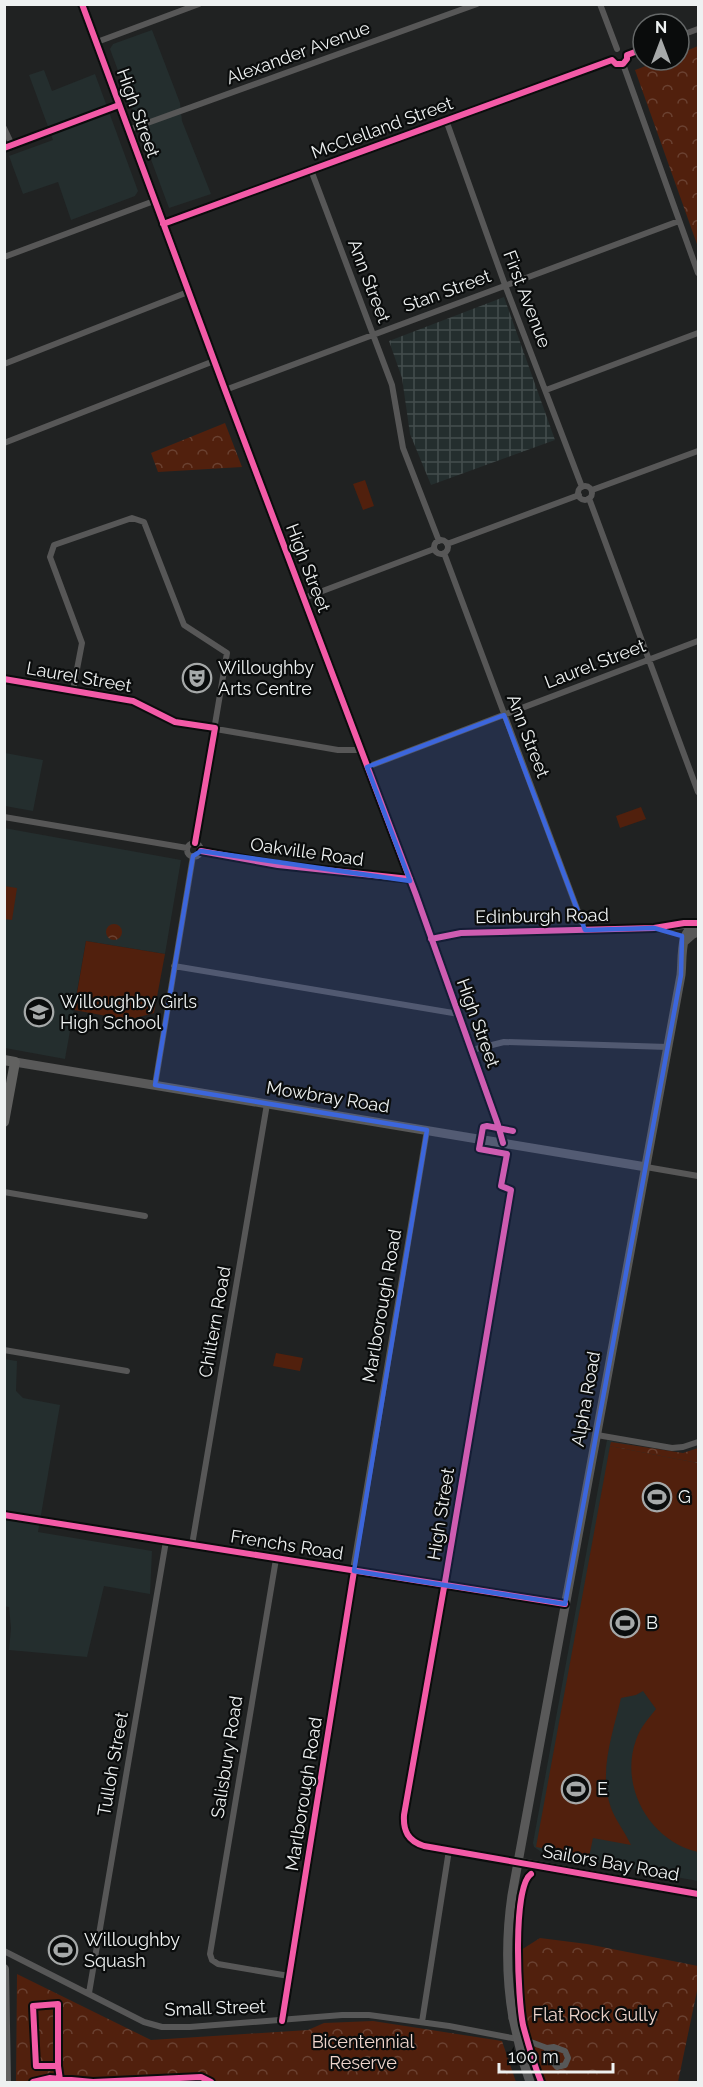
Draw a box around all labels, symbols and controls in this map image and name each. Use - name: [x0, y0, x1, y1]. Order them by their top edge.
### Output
- north arrow: [631, 12, 691, 72]
- street label: Alexander Avenue: [223, 17, 373, 88]
- text: N: [655, 18, 667, 37]
- street label: High Street: [113, 65, 164, 160]
- street label: McClelland Street: [308, 92, 455, 163]
- street label: Ann Street: [344, 236, 395, 326]
- street label: First Avenue: [499, 247, 556, 351]
- street label: Stan Street: [400, 265, 493, 316]
- street label: High Street: [282, 520, 335, 615]
- street label: Laurel Street: [541, 635, 648, 692]
- street label: Laurel Street: [25, 657, 133, 696]
- place label: Willoughby Arts Centre: [218, 657, 314, 699]
- theatre icon: Willoughby Arts Centre: [181, 662, 213, 694]
- street label: Ann Street: [503, 691, 554, 781]
- street label: Oakville Road: [249, 833, 365, 870]
- street label: Edinburgh Road: [475, 904, 609, 927]
- street label: High Street: [453, 975, 504, 1070]
- place label: Willoughby Girls High School: [60, 991, 197, 1033]
- school or university icon: Willoughby Girls High School: [23, 996, 55, 1028]
- street label: Mowbray Road: [265, 1076, 391, 1117]
- street label: Marlborough Road: [358, 1228, 405, 1384]
- street label: Chiltern Road: [194, 1265, 235, 1379]
- street label: Alpha Road: [567, 1350, 604, 1448]
- street label: High Street: [423, 1466, 458, 1562]
- sports icon: G: [641, 1481, 673, 1513]
- place label: G: [678, 1486, 691, 1507]
- street label: Frenchs Road: [229, 1525, 345, 1564]
- sports icon: B: [609, 1607, 641, 1639]
- place label: B: [646, 1612, 658, 1633]
- street label: Salisbury Road: [206, 1694, 247, 1820]
- street label: Tulloh Street: [93, 1710, 132, 1818]
- street label: Marlborough Road: [281, 1716, 326, 1872]
- sports icon: E: [560, 1773, 592, 1805]
- place label: E: [597, 1778, 608, 1799]
- street label: Sailors Bay Road: [541, 1840, 681, 1885]
- place label: Willoughby Squash: [84, 1929, 180, 1971]
- sports icon: Willoughby Squash: [47, 1934, 79, 1966]
- street label: Small Street: [164, 1995, 266, 2020]
- park label: Flat Rock Gully: [533, 2004, 658, 2025]
- park label: Bicentennial Reserve: [312, 2031, 414, 2073]
- scale bar: [499, 2036, 613, 2074]
- text: 100 m: [508, 2046, 559, 2067]

